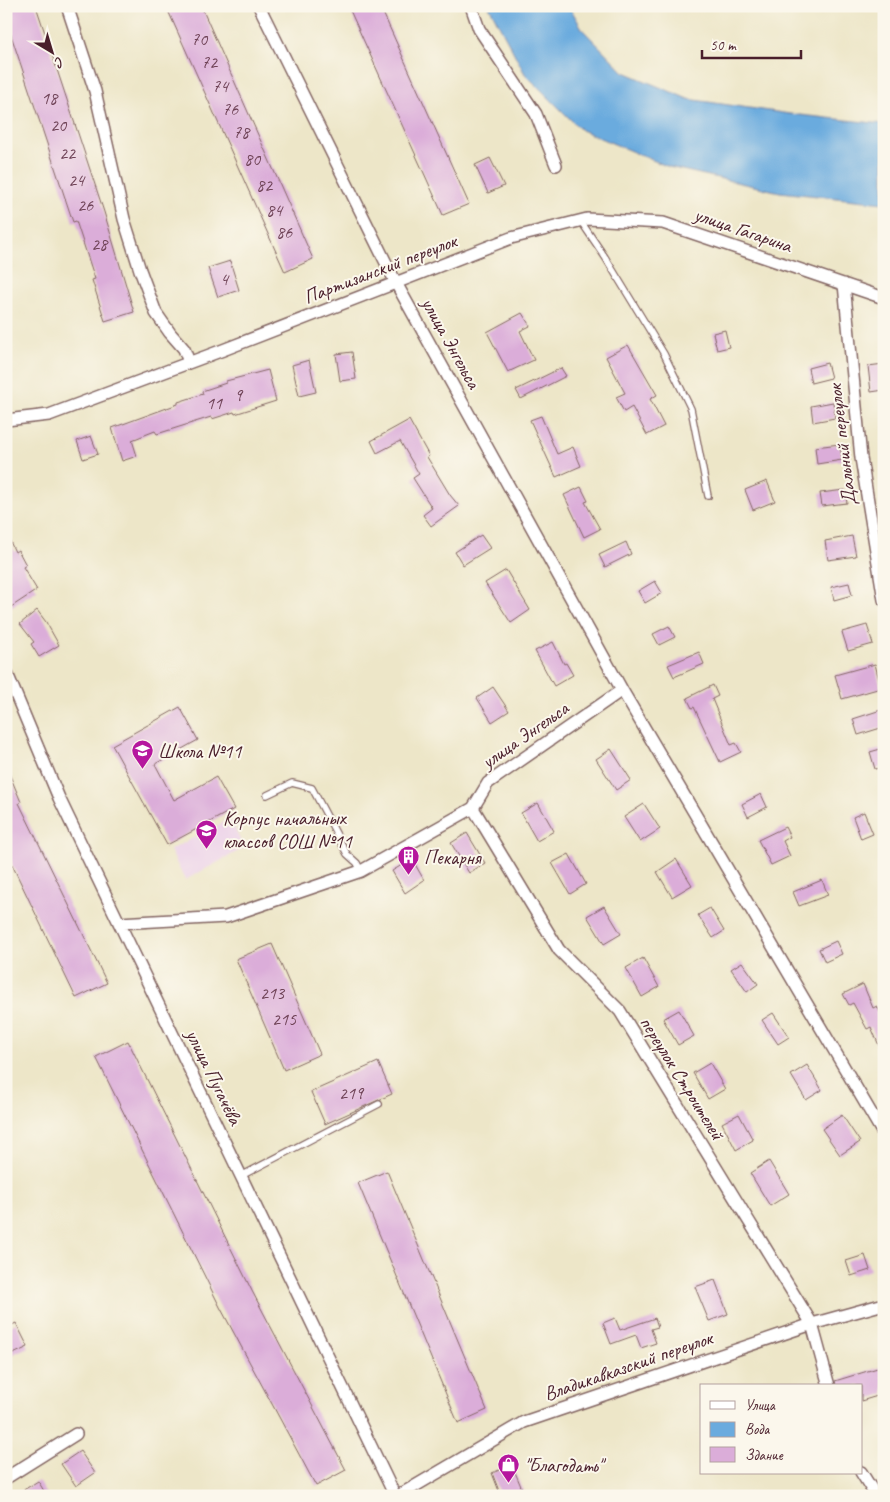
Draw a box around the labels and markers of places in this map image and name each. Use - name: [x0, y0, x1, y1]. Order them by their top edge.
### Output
- school or university icon: Школа №11: [130, 739, 154, 770]
- place label: Школа №11: [158, 739, 242, 764]
- place label: Корпус начальных классов СОШ №11: [223, 806, 353, 854]
- school or university icon: Корпус начальных классов СОШ №11: [195, 818, 219, 849]
- building icon: Пекарня: [396, 845, 420, 876]
- place label: Пекарня: [424, 845, 483, 870]
- shop icon: "Благодать": [496, 1453, 520, 1484]
- place label: "Благодать": [524, 1453, 607, 1478]

